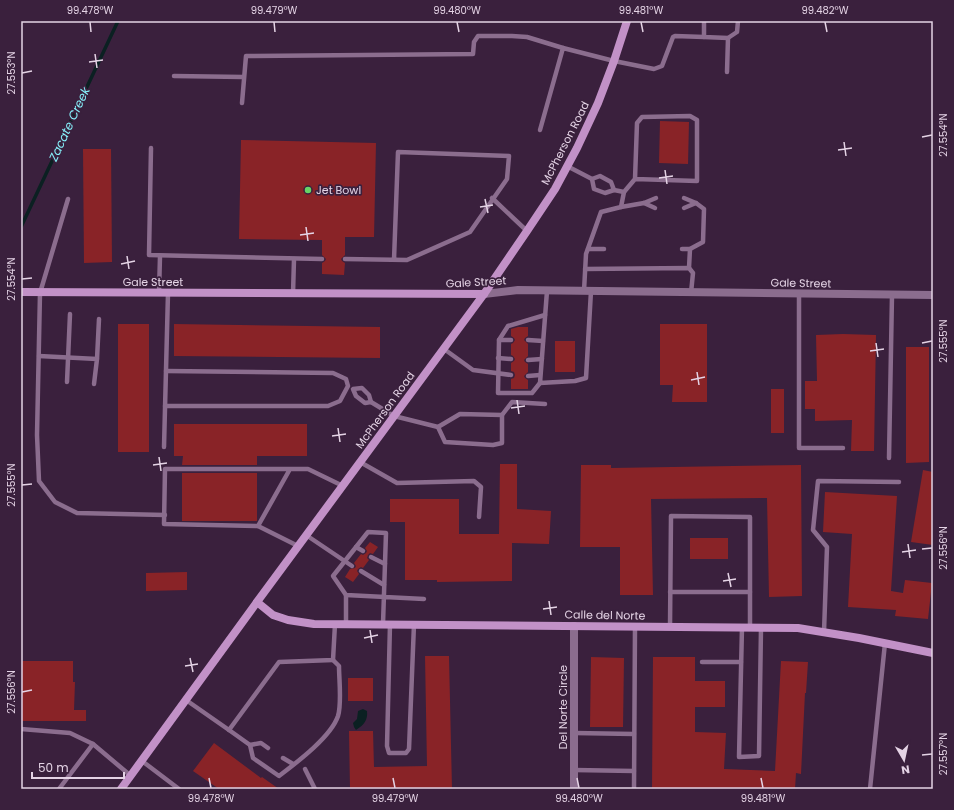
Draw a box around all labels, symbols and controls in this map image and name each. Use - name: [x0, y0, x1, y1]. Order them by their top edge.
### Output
- text: 99.478°W: [67, 3, 114, 18]
- text: 99.479°W: [251, 3, 298, 18]
- text: 99.480°W: [433, 3, 481, 18]
- text: 99.481°W: [619, 3, 663, 18]
- text: 99.482°W: [802, 3, 849, 18]
- text: 27.553°N: [4, 52, 19, 94]
- water label: Zacate Creek: [44, 83, 94, 165]
- street label: McPherson Road: [537, 98, 593, 188]
- text: 27.554°N: [936, 113, 951, 157]
- place label: Jet Bowl: [316, 182, 361, 198]
- marker: Jet Bowl: [303, 185, 313, 195]
- text: 27.554°N: [4, 257, 19, 301]
- street label: Gale Street: [445, 272, 507, 292]
- street label: Gale Street: [123, 274, 183, 290]
- street label: Gale Street: [771, 274, 831, 292]
- text: 27.555°N: [936, 319, 951, 363]
- street label: McPherson Road: [352, 368, 418, 452]
- text: 27.555°N: [4, 463, 19, 507]
- text: 27.556°N: [936, 526, 951, 570]
- street label: Calle del Norte: [565, 606, 646, 624]
- street label: Del Norte Circle: [555, 665, 571, 749]
- text: 27.556°N: [4, 670, 19, 714]
- text: 27.557°N: [936, 733, 951, 775]
- north arrow: [884, 740, 924, 780]
- scale bar: [32, 754, 124, 780]
- text: 50 m: [38, 759, 69, 776]
- text: N: [900, 761, 911, 778]
- text: 99.478°W: [188, 791, 235, 806]
- text: 99.479°W: [372, 791, 419, 806]
- text: 99.480°W: [555, 791, 603, 806]
- text: 99.481°W: [741, 791, 785, 806]

